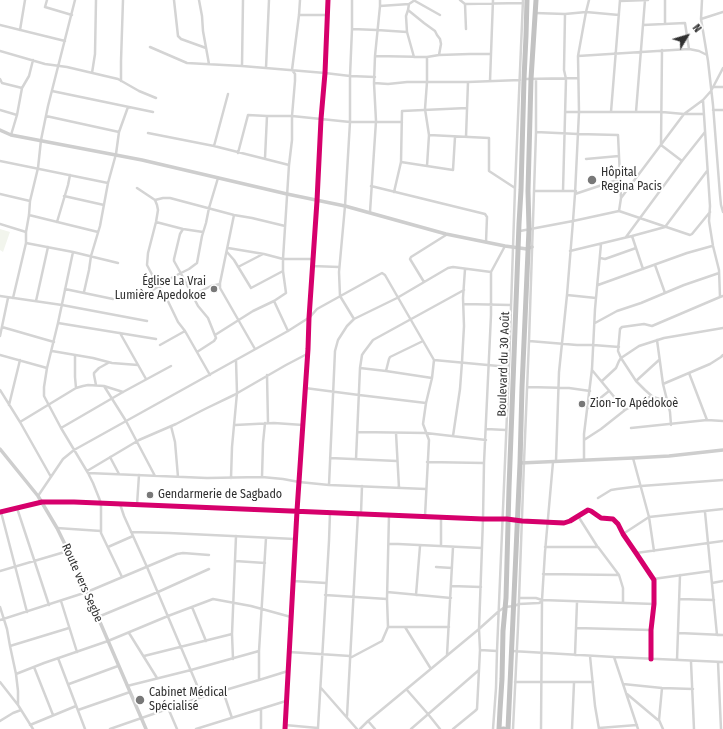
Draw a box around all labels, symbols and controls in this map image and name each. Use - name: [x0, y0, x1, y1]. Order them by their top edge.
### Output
- north arrow: [667, 16, 707, 56]
- text: N: [690, 22, 704, 35]
- place label: Hôpital Regina Pacis: [601, 166, 662, 194]
- marker: Hôpital Regina Pacis: [586, 174, 598, 186]
- place label: Église La Vrai Lumière Apedokoe: [115, 275, 206, 303]
- marker: Église La Vrai Lumière Apedokoe: [209, 284, 219, 294]
- street label: Boulevard du 30 Août: [495, 311, 513, 417]
- place label: Zion-To Apédokoè: [590, 397, 678, 411]
- marker: Zion-To Apédokoè: [577, 399, 587, 409]
- place label: Gendarmerie de Sagbado: [158, 488, 282, 502]
- marker: Gendarmerie de Sagbado: [145, 490, 155, 500]
- street label: Route vers Segbe: [58, 541, 106, 625]
- place label: Cabinet Médical Spécialisé: [149, 686, 227, 714]
- marker: Cabinet Médical Spécialisé: [134, 694, 146, 706]

